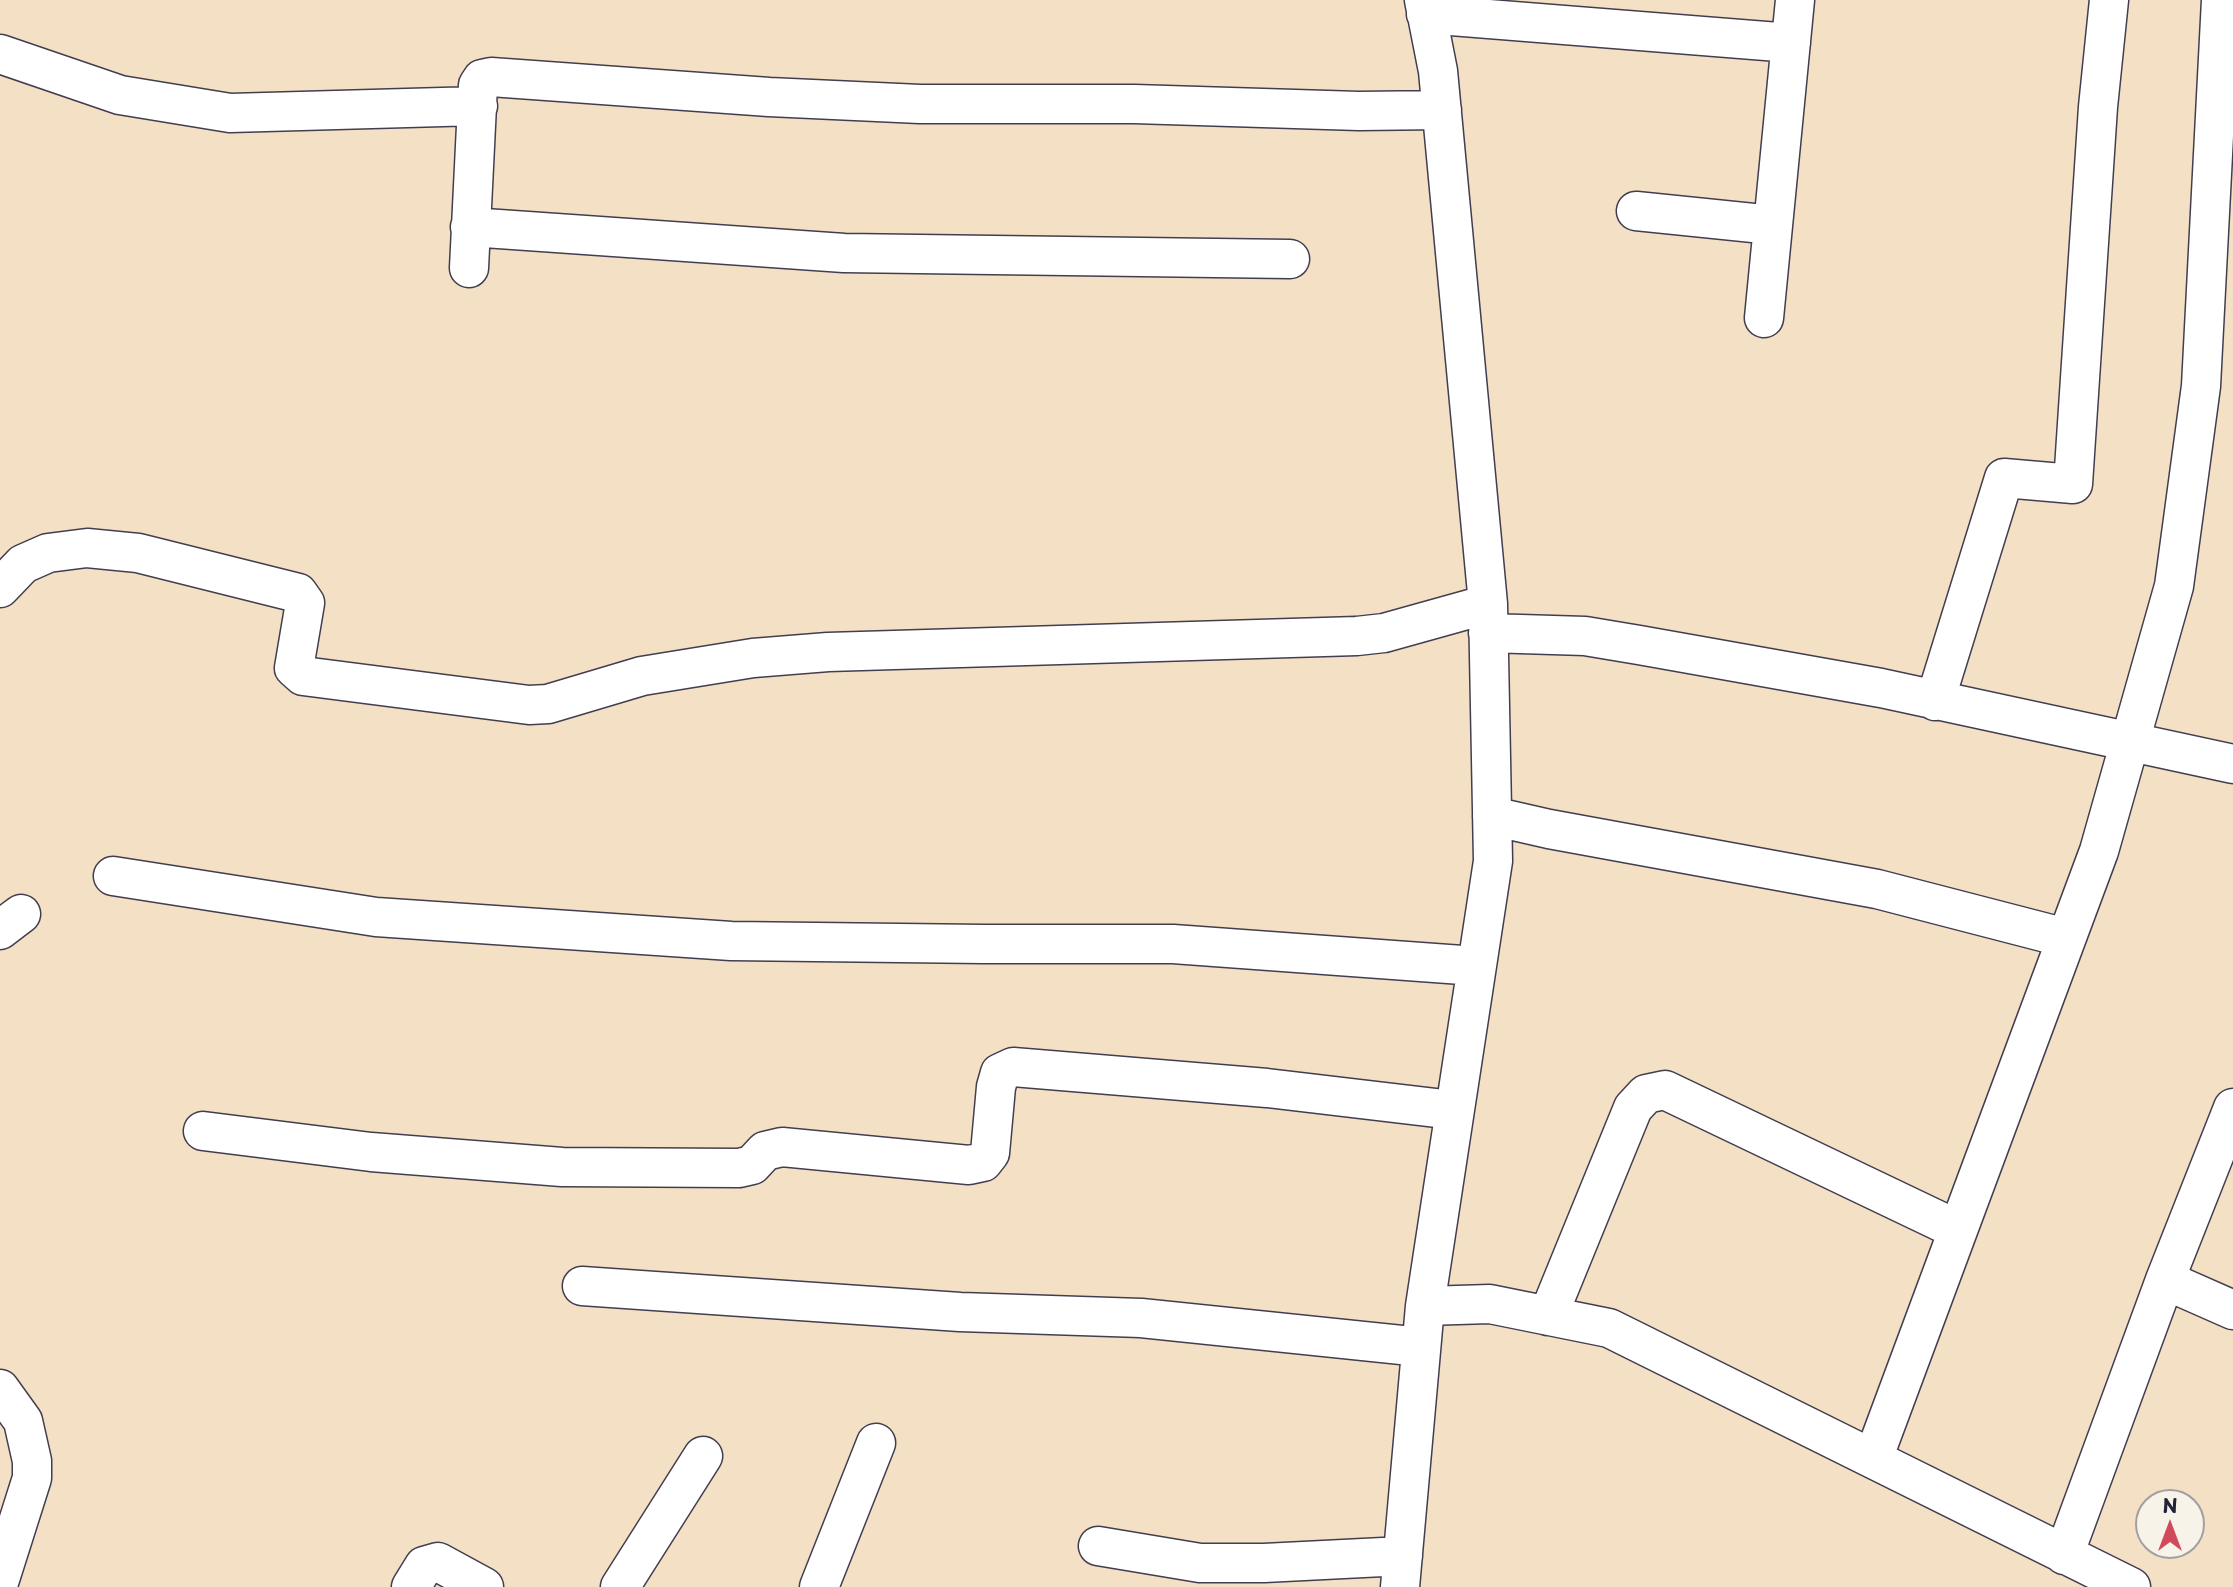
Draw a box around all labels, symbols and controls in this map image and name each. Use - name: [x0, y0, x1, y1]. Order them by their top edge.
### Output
- north arrow: [2135, 1489, 2205, 1559]
- text: N: [2162, 1491, 2178, 1519]

